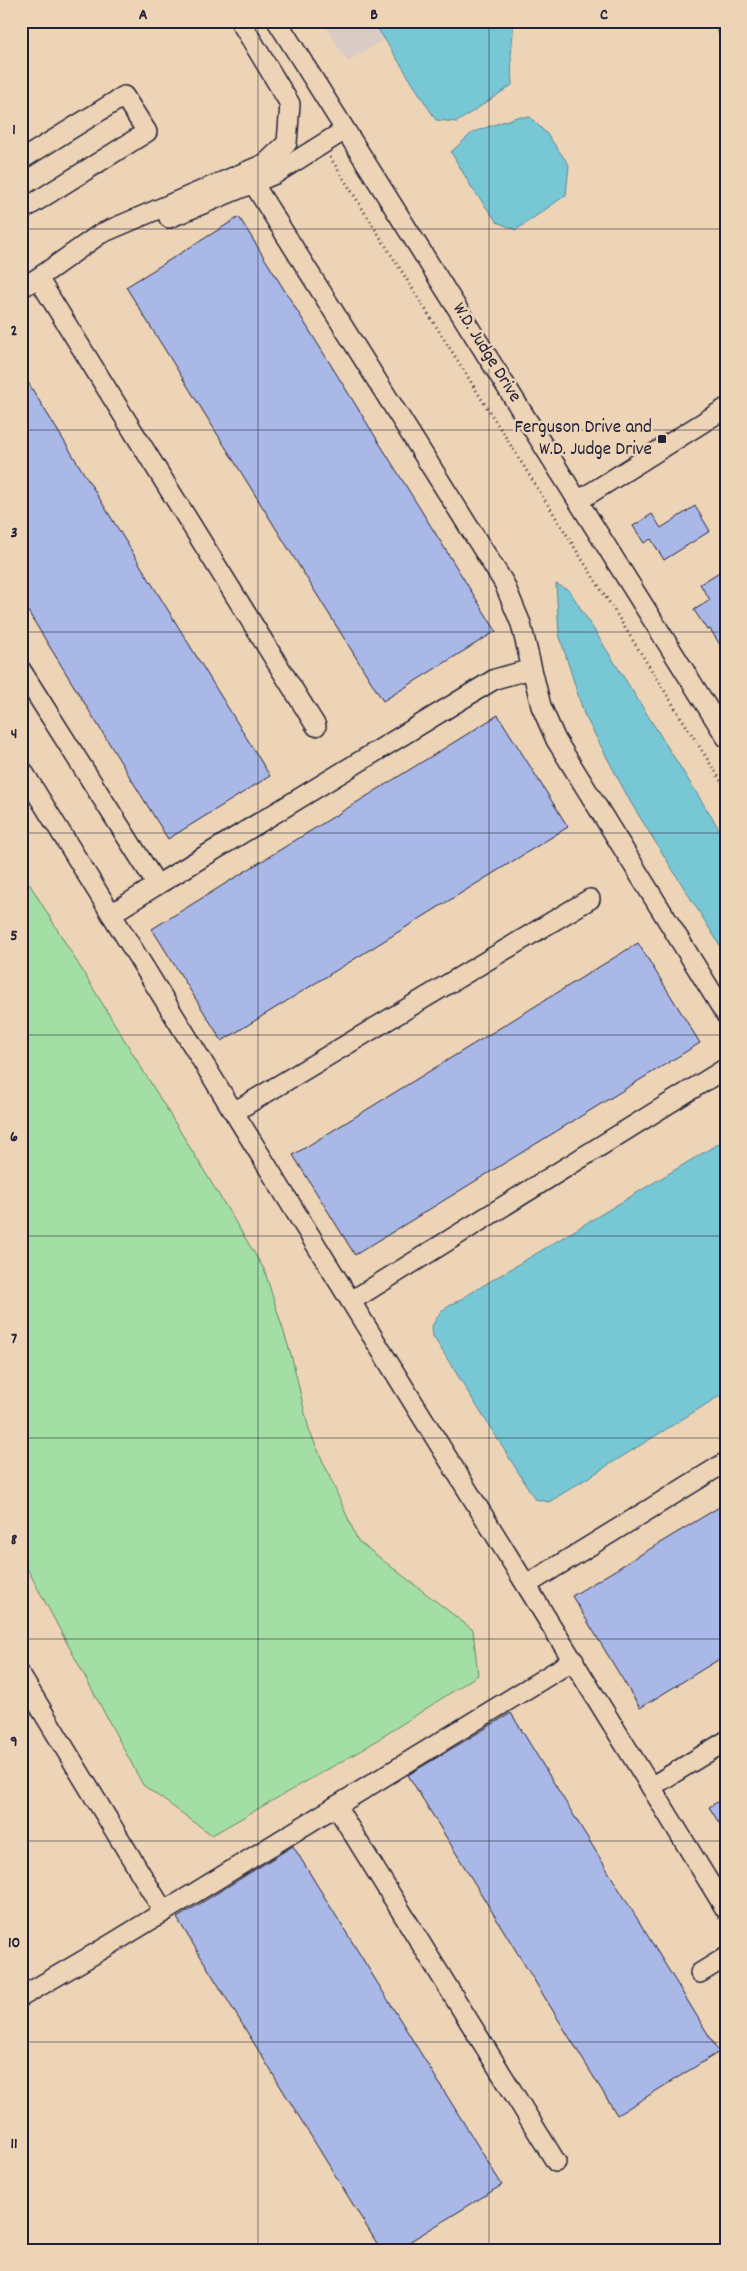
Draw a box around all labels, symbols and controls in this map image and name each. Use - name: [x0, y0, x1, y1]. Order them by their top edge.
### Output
- text: A: [139, 4, 148, 27]
- text: B: [370, 4, 378, 27]
- text: C: [600, 4, 608, 27]
- text: 1: [12, 119, 16, 142]
- street label: W.D. Judge Drive: [445, 298, 527, 408]
- text: 2: [11, 320, 18, 343]
- place label: Ferguson Drive and W.D. Judge Drive: [514, 415, 652, 464]
- marker: Ferguson Drive and W.D. Judge Drive: [656, 433, 668, 445]
- text: 3: [10, 522, 18, 545]
- text: 4: [11, 723, 17, 746]
- text: 5: [10, 925, 18, 948]
- text: 6: [10, 1126, 18, 1149]
- text: 7: [11, 1328, 17, 1351]
- text: 8: [11, 1529, 18, 1552]
- text: 9: [10, 1731, 18, 1754]
- text: 10: [8, 1932, 20, 1955]
- text: 11: [10, 2133, 18, 2156]

